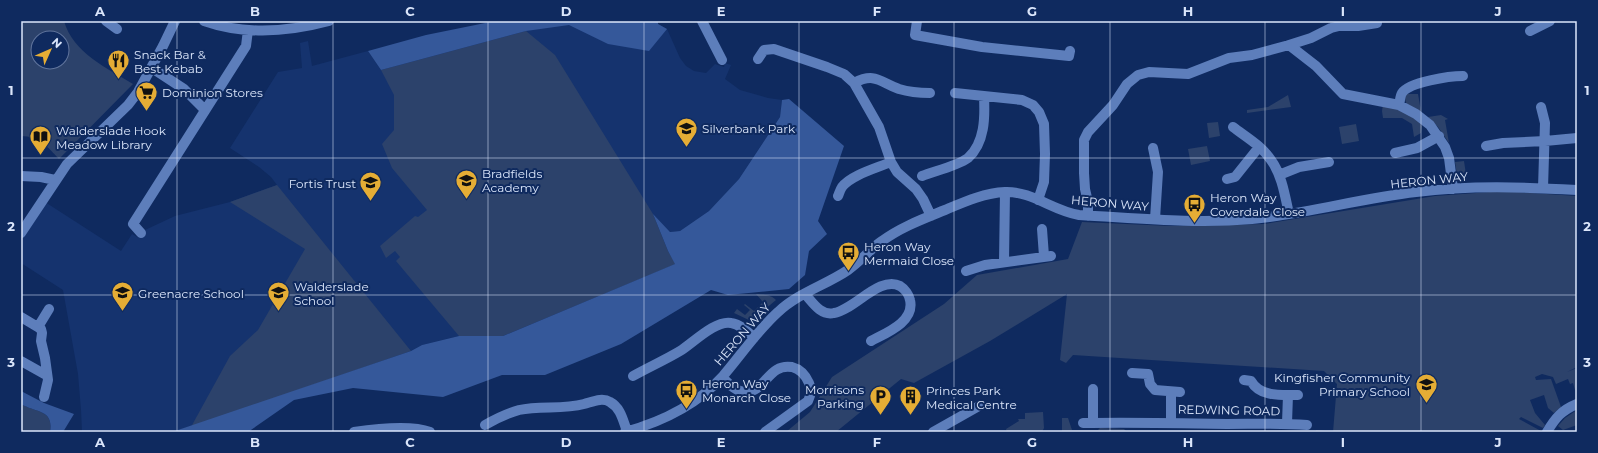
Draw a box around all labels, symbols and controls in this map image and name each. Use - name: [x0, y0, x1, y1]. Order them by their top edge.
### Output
- text: A: [94, 3, 106, 19]
- text: B: [250, 3, 260, 19]
- text: C: [405, 3, 415, 19]
- text: D: [561, 3, 572, 19]
- text: E: [717, 3, 726, 19]
- text: F: [873, 3, 881, 19]
- text: G: [1027, 3, 1037, 19]
- text: H: [1183, 3, 1193, 19]
- text: I: [1341, 3, 1345, 19]
- text: J: [1493, 3, 1502, 19]
- north arrow: [30, 30, 70, 70]
- text: N: [49, 35, 65, 51]
- place label: Snack Bar & Best Kebab: [134, 47, 206, 76]
- restaurant icon: Snack Bar & Best Kebab: [106, 48, 132, 81]
- supermarket icon: Dominion Stores: [133, 79, 159, 112]
- text: 1: [8, 82, 14, 98]
- text: 1: [1584, 82, 1590, 98]
- place label: Dominion Stores: [162, 85, 263, 100]
- school or university icon: Silverbank Park: [673, 115, 699, 148]
- place label: Silverbank Park: [702, 121, 796, 136]
- place label: Walderslade Hook Meadow Library: [56, 123, 167, 152]
- library icon: Walderslade Hook Meadow Library: [27, 124, 53, 157]
- place label: Bradfields Academy: [482, 166, 542, 195]
- school or university icon: Bradfields Academy: [453, 167, 479, 200]
- street label: HERON WAY: [1389, 168, 1469, 192]
- school or university icon: Fortis Trust: [358, 170, 384, 203]
- place label: Fortis Trust: [289, 176, 356, 191]
- place label: Heron Way Coverdale Close: [1210, 190, 1305, 219]
- bus stop icon: Heron Way Coverdale Close: [1182, 191, 1208, 224]
- street label: HERON WAY: [1070, 192, 1150, 214]
- text: 2: [7, 218, 15, 234]
- text: 2: [1583, 218, 1591, 234]
- place label: Heron Way Mermaid Close: [864, 239, 954, 268]
- bus stop icon: Heron Way Mermaid Close: [835, 240, 861, 273]
- place label: Walderslade School: [294, 279, 369, 308]
- school or university icon: Greenacre School: [110, 280, 136, 313]
- school or university icon: Walderslade School: [266, 280, 292, 313]
- place label: Greenacre School: [138, 286, 244, 301]
- street label: HERON WAY: [711, 299, 773, 368]
- text: 3: [6, 354, 15, 370]
- text: 3: [1582, 354, 1591, 370]
- place label: Kingfisher Community Primary School: [1274, 370, 1410, 399]
- school or university icon: Kingfisher Community Primary School: [1413, 371, 1439, 404]
- place label: Heron Way Monarch Close: [702, 376, 791, 405]
- bus stop icon: Heron Way Monarch Close: [674, 377, 700, 410]
- place label: Morrisons Parking: [805, 382, 864, 411]
- parking icon: Morrisons Parking: [867, 383, 893, 416]
- place label: Princes Park Medical Centre: [926, 383, 1017, 412]
- building icon: Princes Park Medical Centre: [897, 384, 923, 417]
- street label: REDWING ROAD: [1178, 402, 1280, 418]
- text: A: [94, 434, 106, 450]
- text: B: [250, 434, 260, 450]
- text: C: [405, 434, 415, 450]
- text: D: [561, 434, 572, 450]
- text: E: [717, 434, 726, 450]
- text: F: [873, 434, 881, 450]
- text: G: [1027, 434, 1037, 450]
- text: H: [1183, 434, 1193, 450]
- text: I: [1341, 434, 1345, 450]
- text: J: [1493, 434, 1502, 450]

